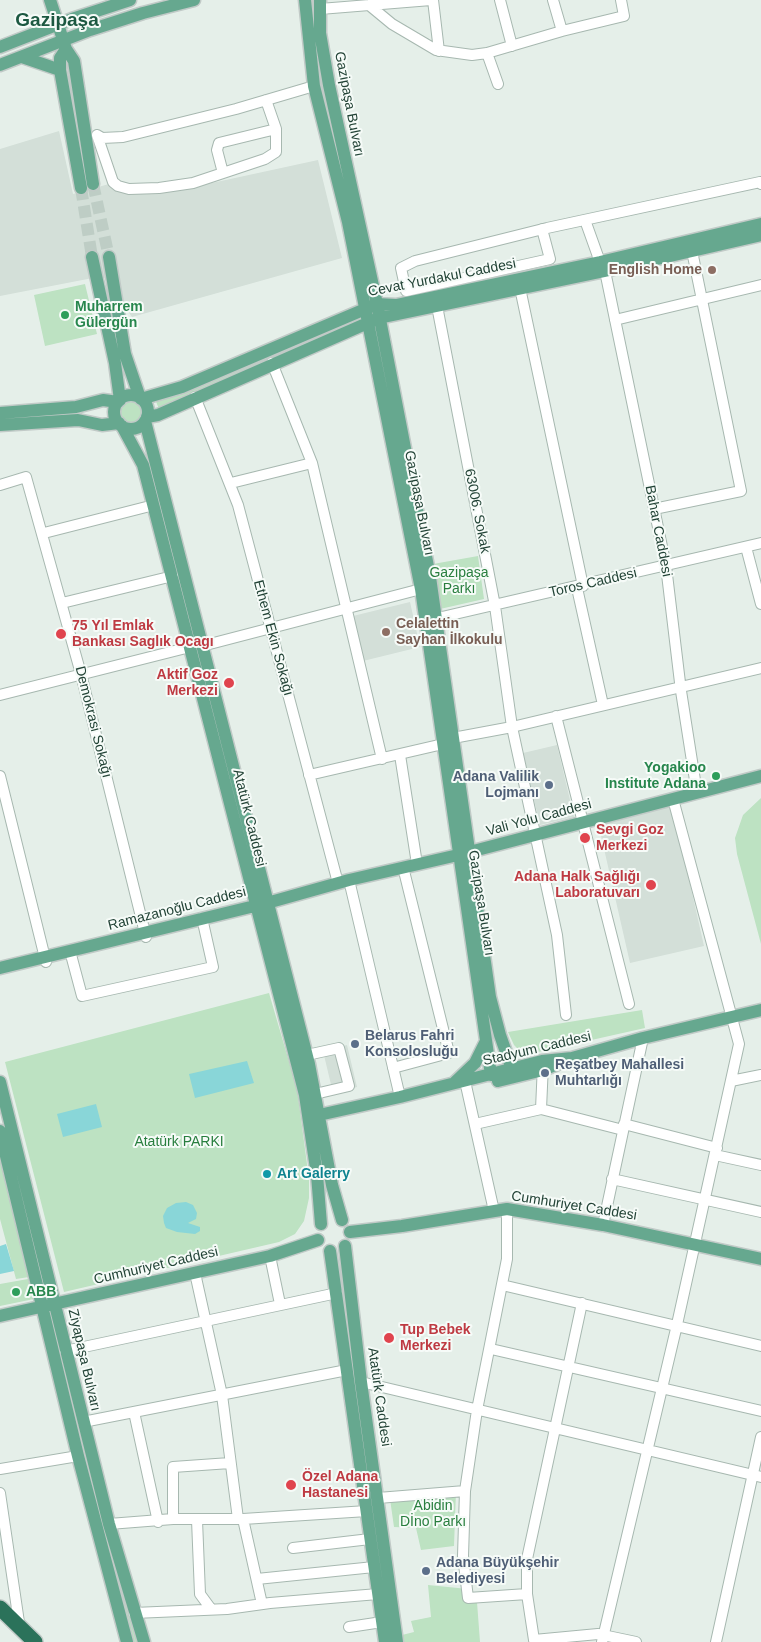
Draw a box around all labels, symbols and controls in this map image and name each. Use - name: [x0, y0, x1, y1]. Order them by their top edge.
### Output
- district label: Gazipaşa: [15, 10, 99, 32]
- street label: Gazipaşa Bulvarı: [331, 50, 367, 158]
- street label: Cevat Yurdakul Caddesi: [367, 255, 517, 301]
- place label: English Home: [609, 262, 702, 278]
- marker: English Home: [706, 264, 718, 276]
- place label: Muharrem Gülergün: [75, 299, 143, 332]
- marker: Muharrem Gülergün: [59, 309, 71, 321]
- street label: Gazipaşa Bulvarı: [401, 449, 437, 557]
- street label: 63006. Sokak: [461, 467, 493, 555]
- street label: Bahar Caddesi: [641, 484, 675, 578]
- park label: Gazipaşa Parkı: [429, 565, 489, 598]
- street label: Toros Caddesi: [548, 565, 638, 601]
- street label: Ethem Ekin Sokağı: [249, 578, 297, 698]
- place label: Celalettin Sayhan İlkokulu: [396, 616, 503, 648]
- place label: 75 Yıl Emlak Bankası Saglık Ocagı: [72, 618, 214, 650]
- marker: Celalettin Sayhan İlkokulu: [380, 626, 392, 638]
- marker: 75 Yıl Emlak Bankası Saglık Ocagı: [54, 627, 68, 641]
- street label: Demokrasi Sokağı: [71, 664, 115, 780]
- place label: Aktif Goz Merkezi: [157, 667, 218, 700]
- marker: Aktif Goz Merkezi: [222, 676, 236, 690]
- place label: Yogakioo Institute Adana: [605, 760, 706, 792]
- street label: Atatürk Caddesi: [229, 768, 269, 868]
- place label: Adana Valilik Lojmanı: [453, 769, 539, 802]
- marker: Yogakioo Institute Adana: [710, 770, 722, 782]
- marker: Adana Valilik Lojmanı: [543, 779, 555, 791]
- street label: Vali Yolu Caddesi: [485, 796, 593, 840]
- place label: Sevgi Goz Merkezi: [596, 822, 664, 854]
- marker: Sevgi Goz Merkezi: [578, 831, 592, 845]
- street label: Gazipaşa Bulvarı: [464, 849, 498, 957]
- place label: Adana Halk Sağlığı Laboratuvarı: [514, 869, 640, 902]
- marker: Adana Halk Sağlığı Laboratuvarı: [644, 878, 658, 892]
- street label: Ramazanoğlu Caddesi: [106, 884, 248, 934]
- place label: Belarus Fahri Konsolosluğu: [365, 1028, 458, 1060]
- street label: Stadyum Caddesi: [481, 1028, 593, 1070]
- marker: Belarus Fahri Konsolosluğu: [349, 1038, 361, 1050]
- place label: Reşatbey Mahallesi Muhtarlığı: [555, 1057, 684, 1090]
- marker: Reşatbey Mahallesi Muhtarlığı: [539, 1067, 551, 1079]
- park label: Atatürk PARKI: [134, 1134, 224, 1150]
- place label: Art Galerry: [277, 1166, 350, 1182]
- marker: Art Galerry: [261, 1168, 273, 1180]
- street label: Cumhuriyet Caddesi: [510, 1188, 638, 1224]
- street label: Cumhuriyet Caddesi: [92, 1244, 220, 1288]
- place label: ABB: [26, 1284, 56, 1300]
- marker: ABB: [10, 1286, 22, 1298]
- street label: Ziyapaşa Bulvarı: [64, 1307, 104, 1413]
- place label: Tup Bebek Merkezi: [400, 1322, 471, 1354]
- marker: Tup Bebek Merkezi: [382, 1331, 396, 1345]
- street label: Atatürk Caddesi: [364, 1347, 394, 1447]
- place label: Özel Adana Hastanesi: [302, 1469, 378, 1501]
- marker: Özel Adana Hastanesi: [284, 1478, 298, 1492]
- park label: Abidin Dİno Parkı: [400, 1498, 466, 1530]
- place label: Adana Büyükşehir Belediyesi: [436, 1555, 559, 1588]
- marker: Adana Büyükşehir Belediyesi: [420, 1565, 432, 1577]

